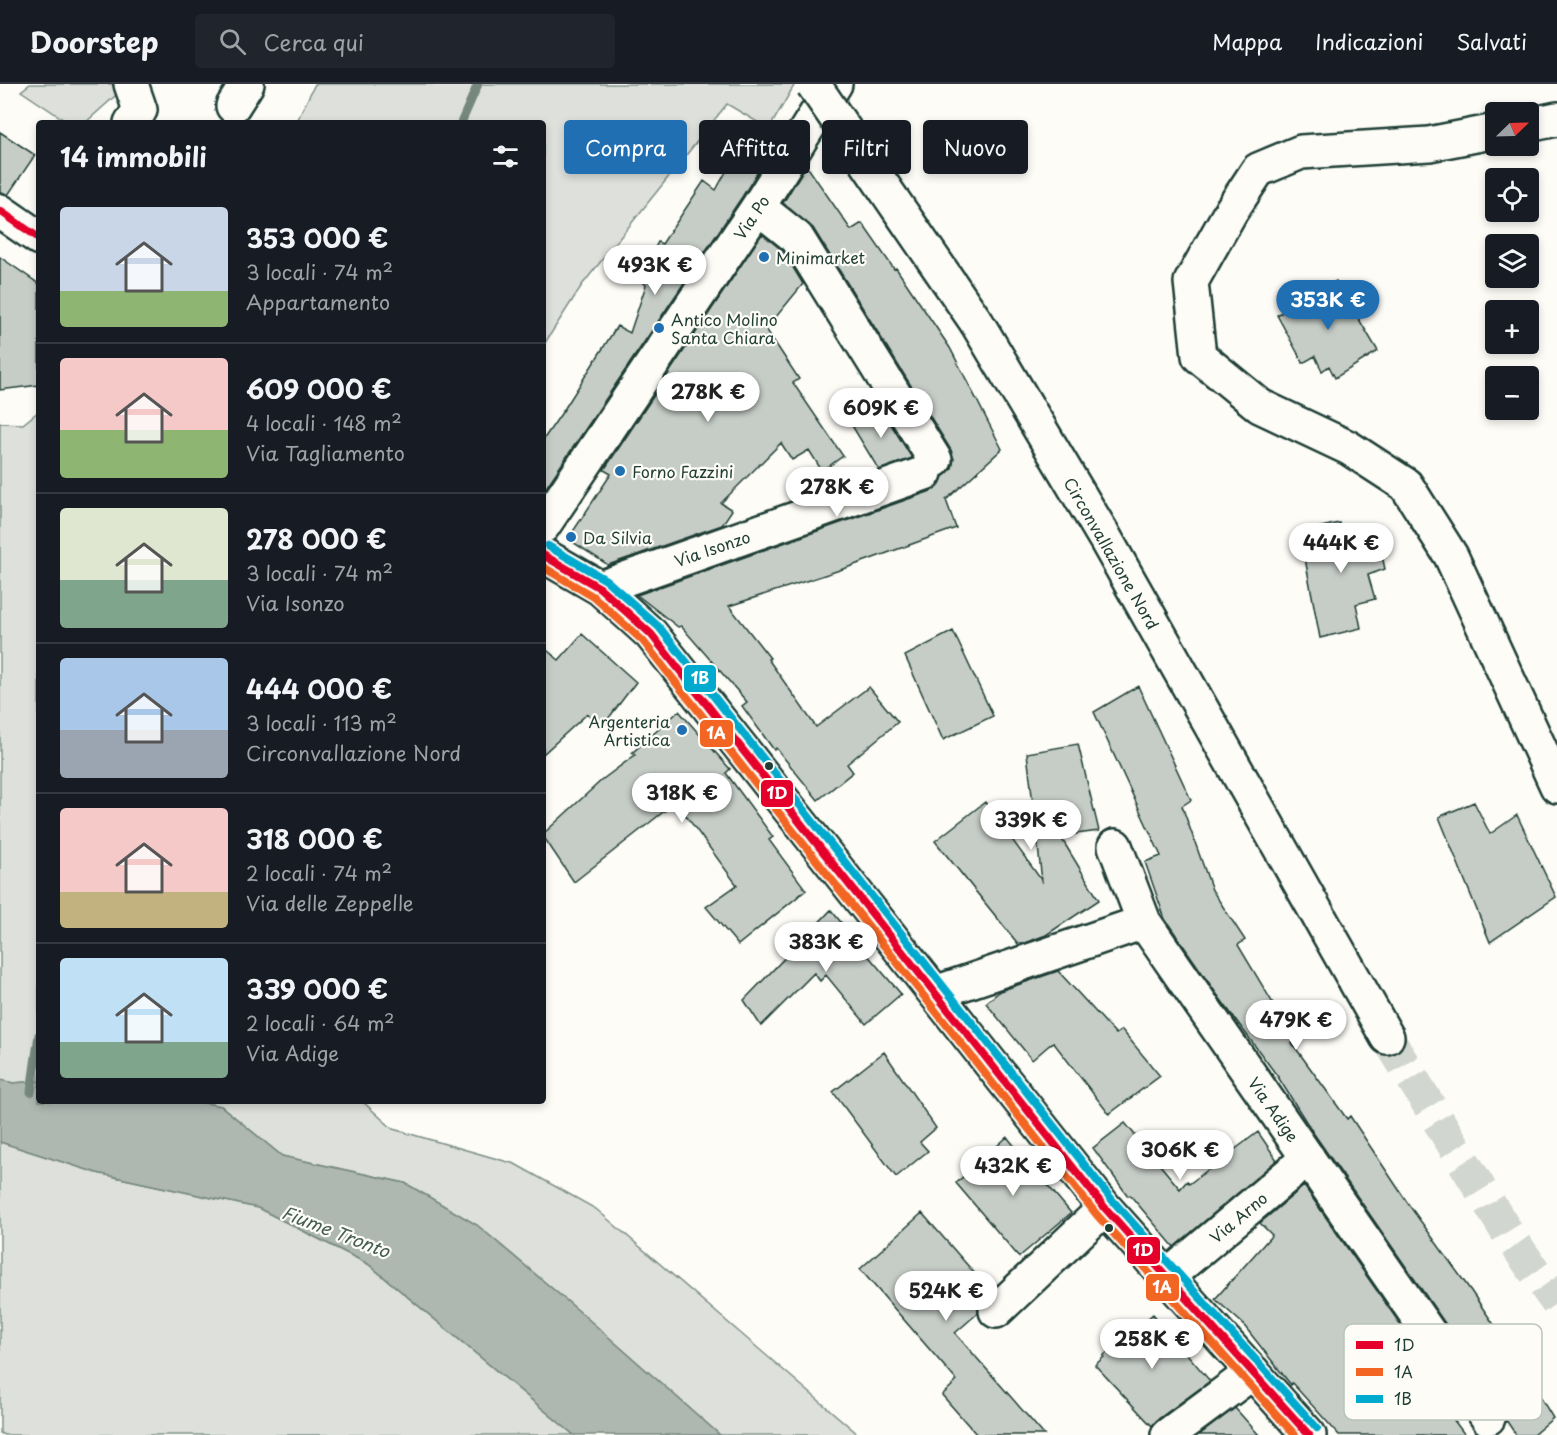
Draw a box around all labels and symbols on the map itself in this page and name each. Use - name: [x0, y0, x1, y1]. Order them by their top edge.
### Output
- north arrow: [1485, 102, 1539, 156]
- street label: Via Po: [727, 190, 775, 244]
- pin: 493K €: [606, 245, 704, 296]
- place label: Minimarket: [776, 245, 866, 269]
- marker: Minimarket: [757, 250, 771, 264]
- pin: 353K €: [1279, 280, 1377, 331]
- place label: Antico Molino Santa Chiara: [671, 307, 778, 349]
- marker: Antico Molino Santa Chiara: [652, 321, 666, 335]
- pin: 278K €: [659, 372, 757, 423]
- pin: 609K €: [832, 388, 930, 439]
- place label: Forno Fazzini: [632, 459, 733, 483]
- marker: Forno Fazzini: [613, 464, 627, 478]
- pin: 278K €: [788, 467, 886, 518]
- street label: Circonvallazione Nord: [1059, 472, 1165, 634]
- pin: 444K €: [1292, 523, 1390, 574]
- street label: Via Isonzo: [671, 524, 753, 572]
- place label: Da Silvia: [583, 525, 652, 549]
- marker: Da Silvia: [564, 530, 578, 544]
- line badge: 1B: [683, 664, 717, 693]
- text: 1B: [691, 665, 709, 689]
- place label: Argenteria Artistica: [589, 709, 670, 751]
- line badge: 1A: [699, 719, 734, 748]
- text: 1A: [706, 720, 726, 744]
- marker: Argenteria Artistica: [675, 723, 689, 737]
- unlabelled marker: [763, 760, 775, 772]
- pin: 318K €: [633, 773, 731, 824]
- line badge: 1D: [760, 779, 794, 808]
- text: 1D: [766, 780, 788, 804]
- pin: 339K €: [982, 800, 1080, 851]
- pin: 383K €: [777, 922, 875, 973]
- pin: 479K €: [1247, 1000, 1345, 1051]
- street label: Via Adige: [1243, 1072, 1305, 1147]
- pin: 306K €: [1131, 1130, 1229, 1181]
- pin: 432K €: [964, 1146, 1062, 1197]
- street label: Via Arno: [1204, 1186, 1272, 1248]
- water label: Fiume Tronto: [278, 1198, 395, 1264]
- unlabelled marker: [1103, 1222, 1115, 1234]
- line badge: 1D: [1126, 1236, 1161, 1265]
- text: 1D: [1132, 1237, 1154, 1261]
- pin: 524K €: [897, 1271, 995, 1322]
- line badge: 1A: [1145, 1273, 1180, 1302]
- text: 1A: [1152, 1274, 1172, 1298]
- pin: 258K €: [1103, 1319, 1201, 1370]
- legend: [1344, 1324, 1542, 1420]
- text: 1D: [1394, 1332, 1415, 1356]
- text: 1A: [1394, 1359, 1413, 1383]
- text: 1B: [1394, 1386, 1412, 1410]

